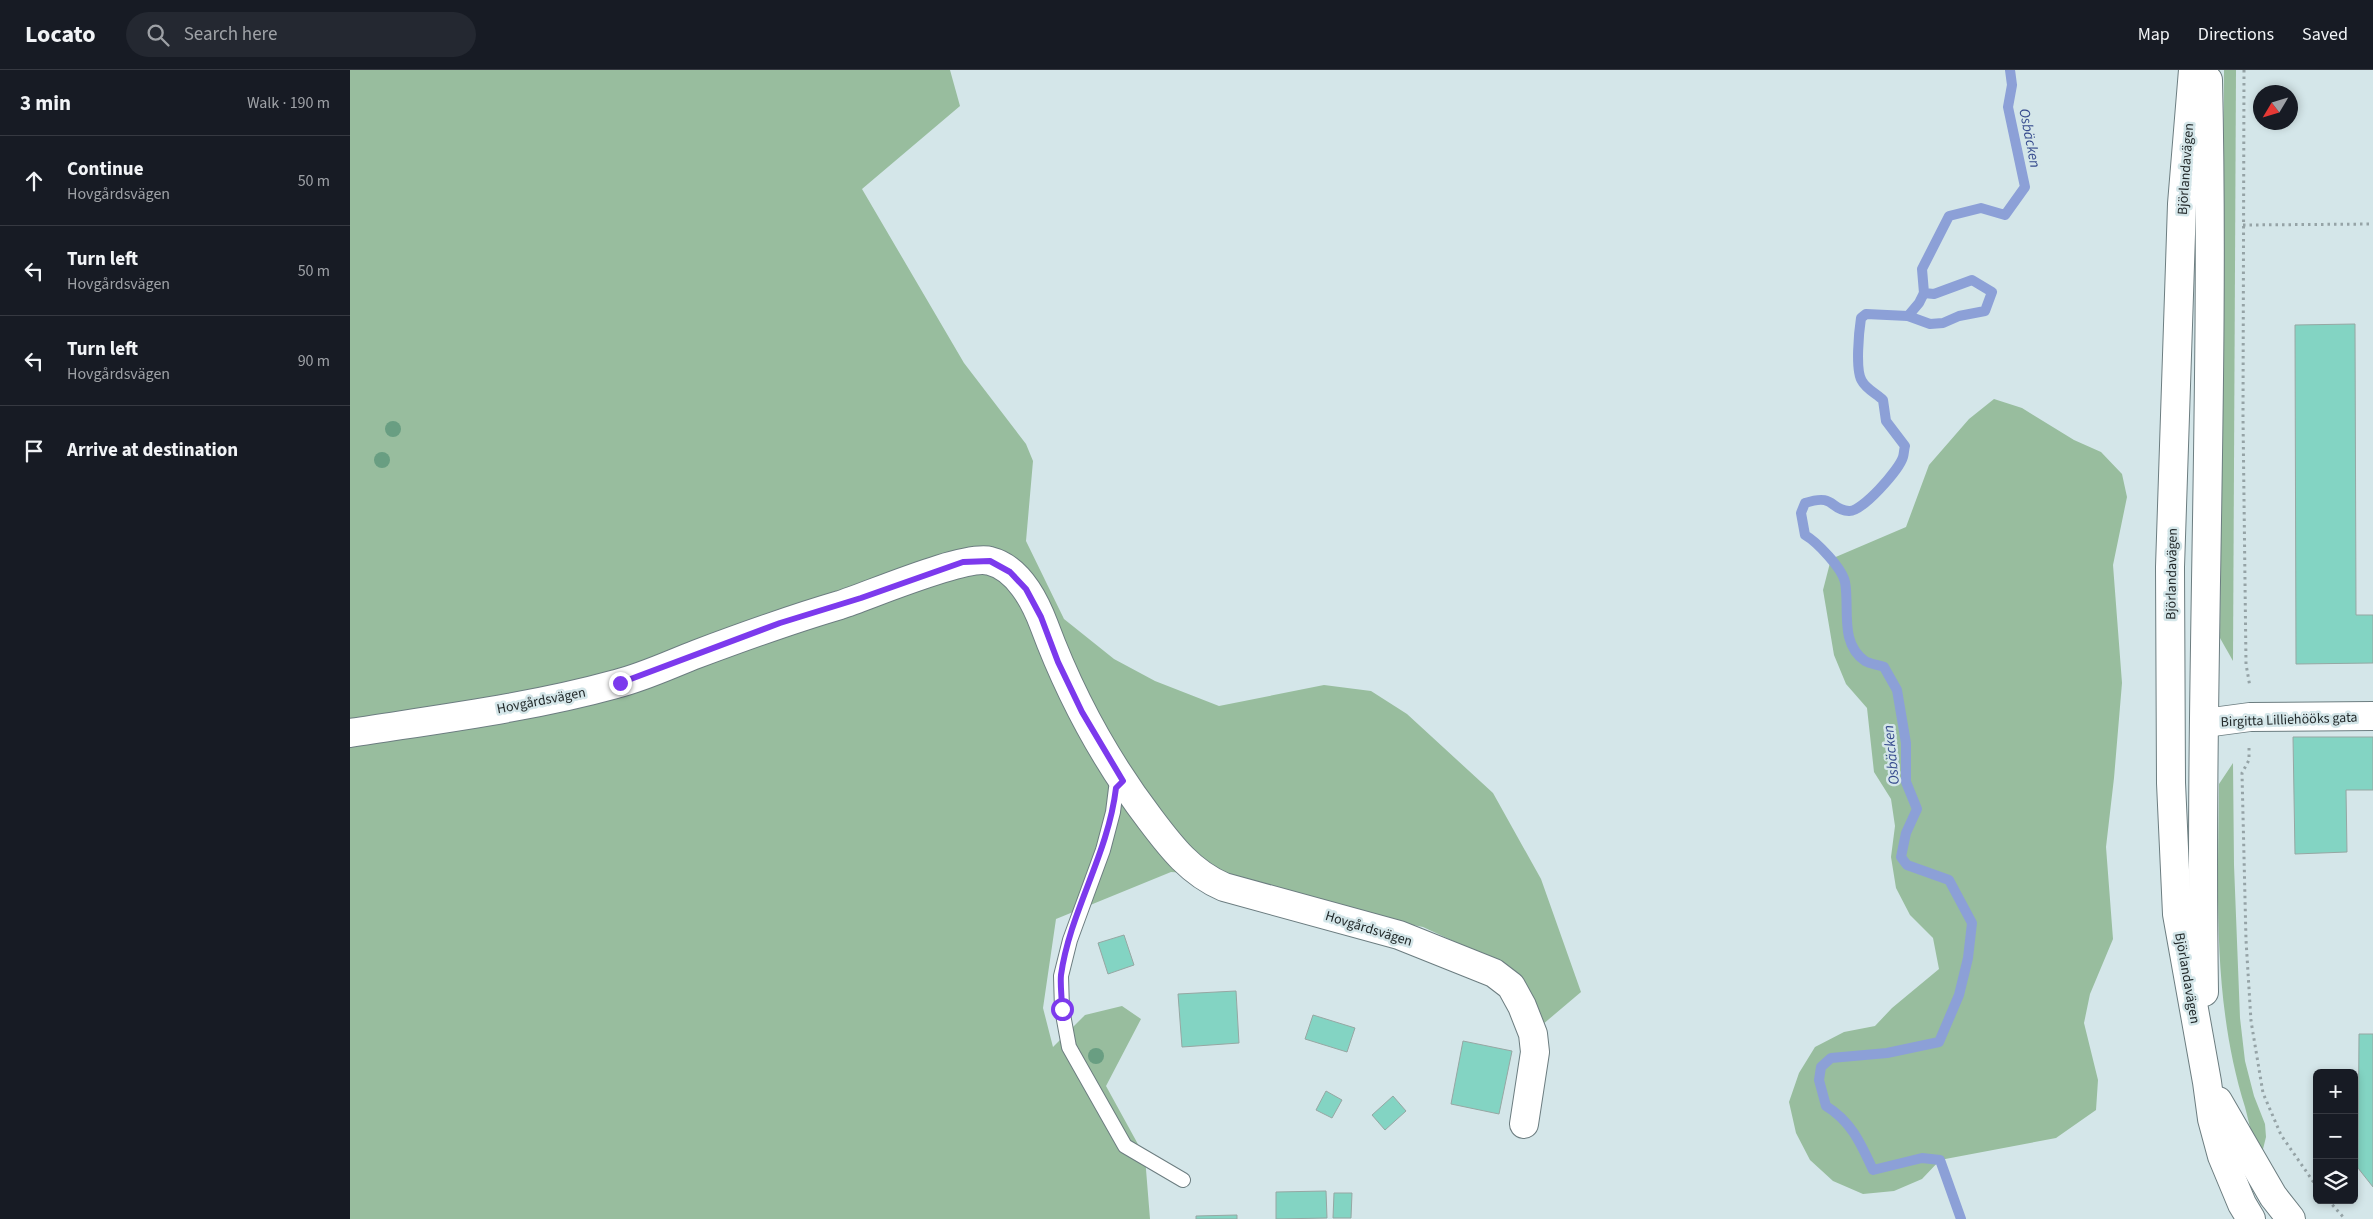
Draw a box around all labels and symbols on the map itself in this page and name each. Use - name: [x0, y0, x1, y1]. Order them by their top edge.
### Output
- north arrow: [2253, 85, 2298, 130]
- water label: Osbäcken: [2013, 107, 2046, 170]
- street label: Björlandavägen: [2173, 122, 2199, 216]
- street label: Björlandavägen: [2161, 528, 2183, 620]
- route end: [609, 672, 632, 695]
- street label: Hovgårdsvägen: [495, 683, 587, 719]
- street label: Birgitta Lilliehööks gata: [2220, 708, 2358, 732]
- water label: Osbäcken: [1878, 724, 1905, 786]
- street label: Hovgårdsvägen: [1323, 906, 1415, 952]
- street label: Björlandavägen: [2169, 931, 2205, 1025]
- route start: [1051, 998, 1074, 1021]

